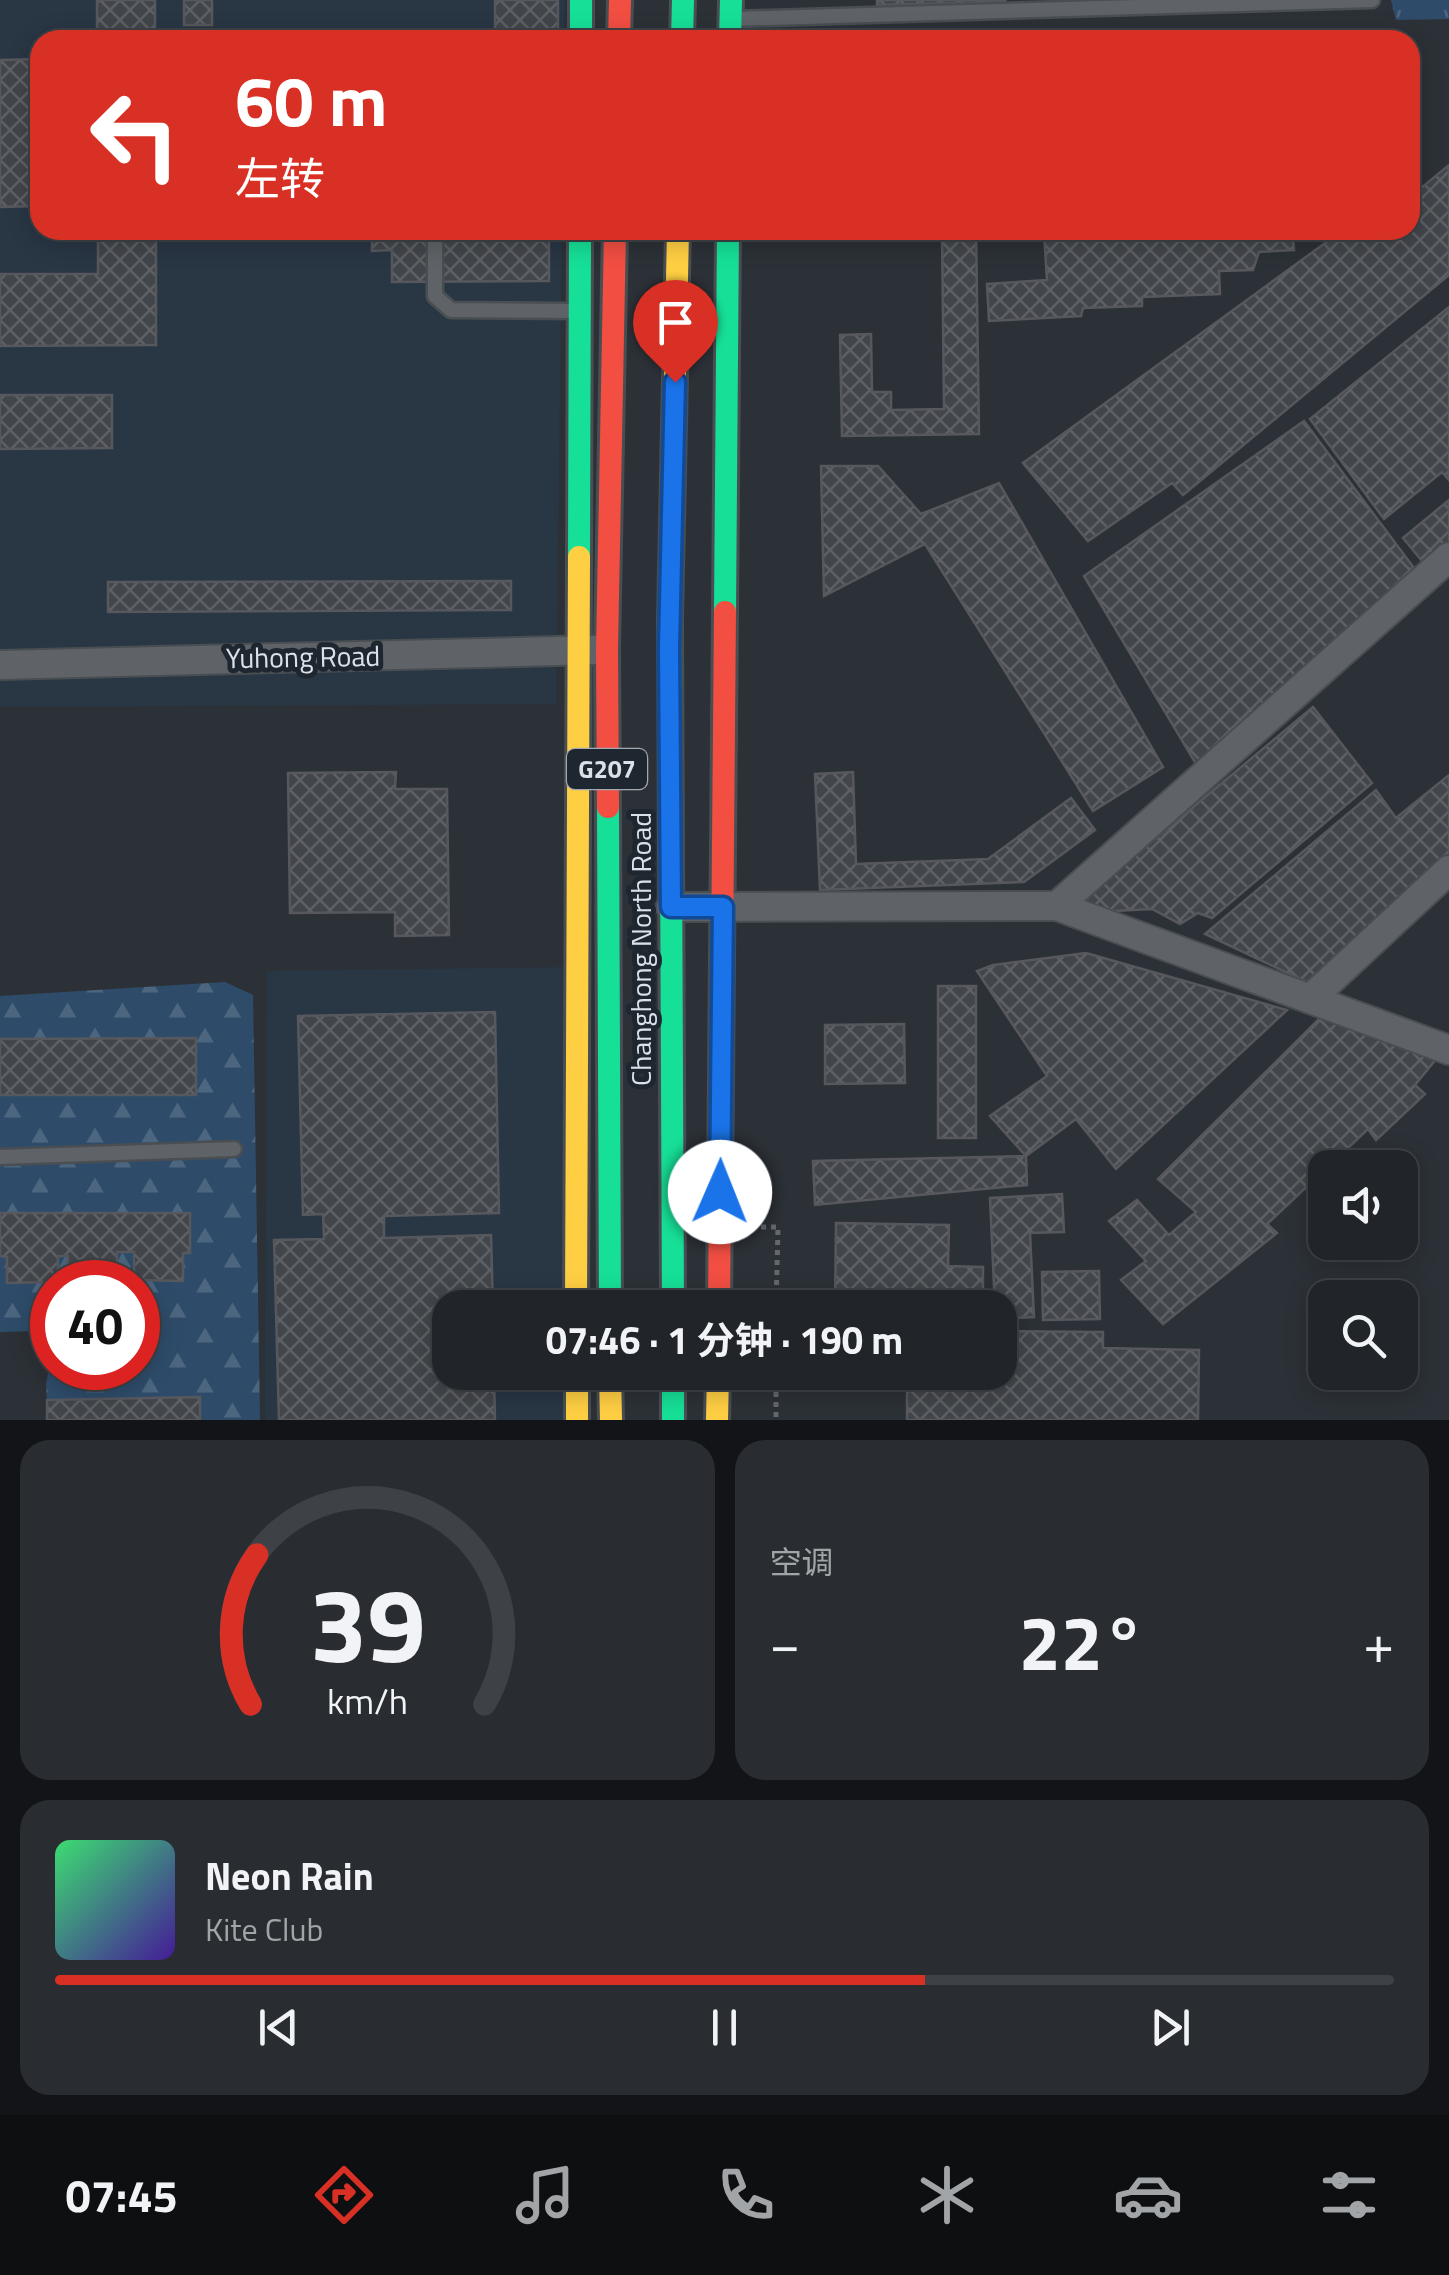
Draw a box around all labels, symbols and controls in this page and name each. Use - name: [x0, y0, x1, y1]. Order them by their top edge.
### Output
- text: 60 m: [235, 47, 388, 153]
- icon: left: [70, 70, 200, 200]
- text: 左转: [235, 144, 325, 212]
- pin: [633, 280, 718, 383]
- icon: arrive: [648, 295, 703, 350]
- street label: Yuhong Road: [225, 634, 381, 679]
- road number: G207: [567, 749, 647, 789]
- street label: Changhong North Road: [619, 812, 662, 1086]
- position arrow: [668, 1140, 772, 1244]
- map controls: [1308, 1150, 1418, 1390]
- button: sound: [1308, 1150, 1418, 1260]
- speed limit sign: 40: [30, 1260, 160, 1390]
- button: search: [1308, 1280, 1418, 1390]
- text: 07:46 · 1 分钟 · 190 m: [546, 1311, 903, 1369]
- text: 空调: [770, 1538, 834, 1586]
- text: 39: [309, 1544, 425, 1702]
- text: 22°: [1019, 1585, 1145, 1699]
- text: −: [770, 1601, 800, 1684]
- text: +: [1363, 1601, 1394, 1684]
- text: km/h: [327, 1673, 408, 1728]
- text: Neon Rain: [205, 1847, 374, 1905]
- text: Kite Club: [205, 1905, 323, 1953]
- icon: previous: [251, 2000, 306, 2055]
- icon: pause: [697, 2000, 752, 2055]
- icon: next: [1143, 2000, 1198, 2055]
- icon: directions: [309, 2160, 379, 2230]
- icon: music: [510, 2160, 580, 2230]
- icon: phone: [711, 2160, 781, 2230]
- icon: climate: [912, 2160, 982, 2230]
- icon: car: [1113, 2160, 1183, 2230]
- icon: filters: [1314, 2160, 1384, 2230]
- text: 07:45: [65, 2161, 178, 2229]

